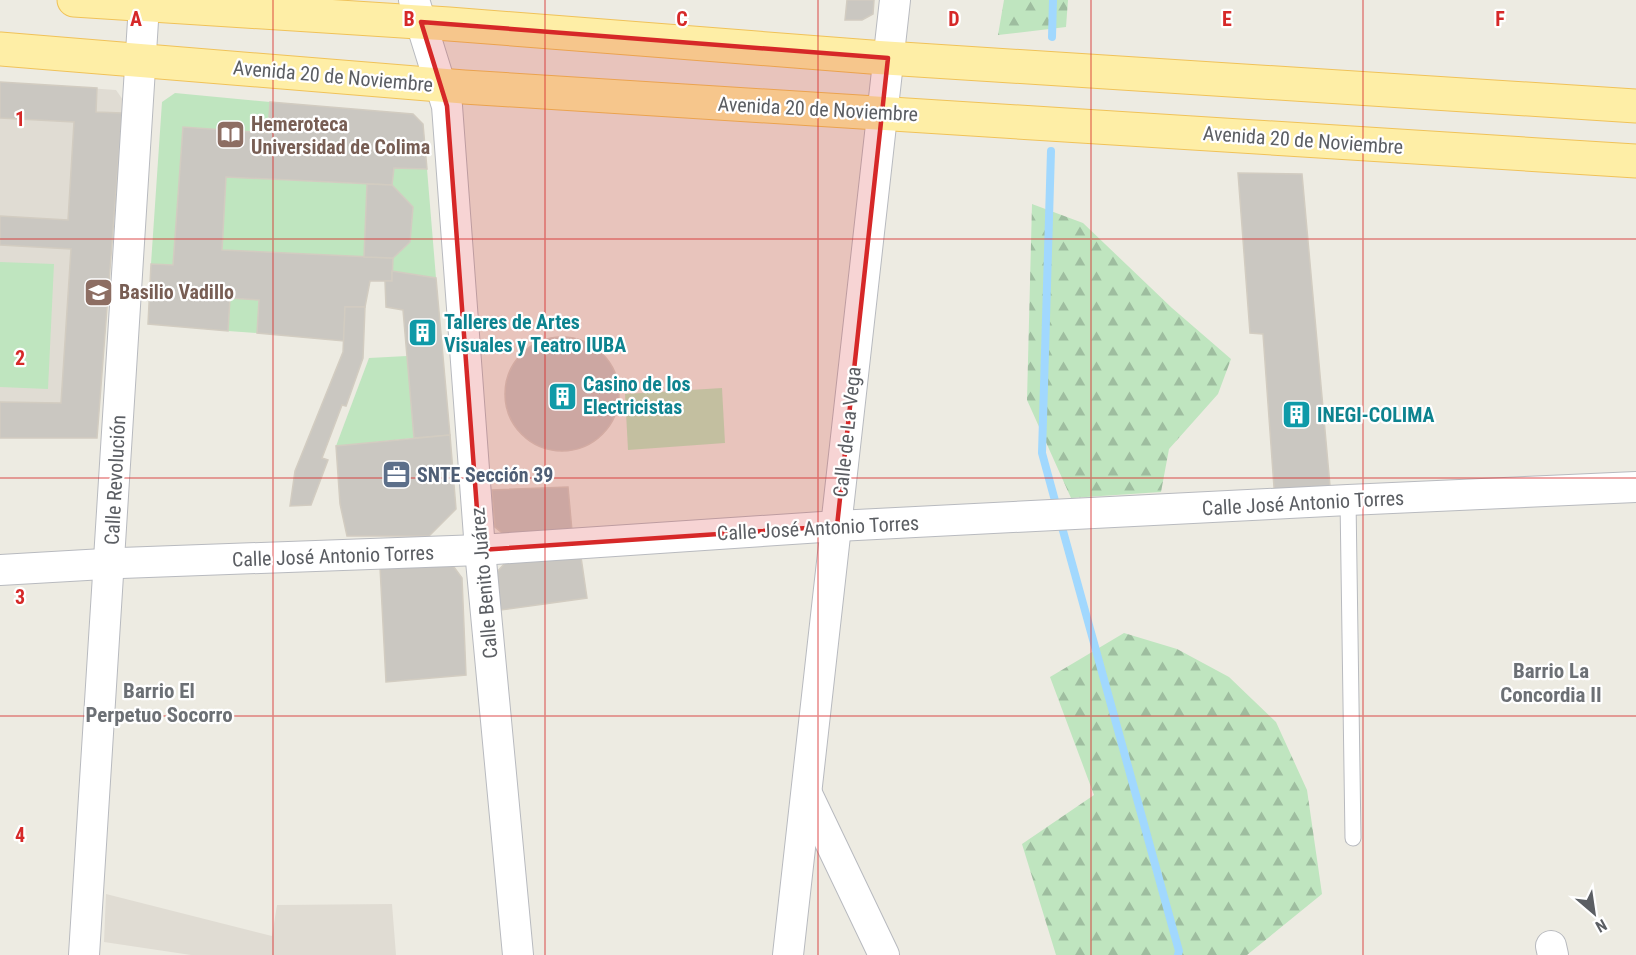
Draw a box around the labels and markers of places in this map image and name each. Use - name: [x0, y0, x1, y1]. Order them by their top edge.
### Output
- place label: Hemeroteca Universidad de Colima: [251, 112, 430, 159]
- library icon: Hemeroteca Universidad de Colima: [214, 119, 246, 151]
- school or university icon: Basilio Vadillo: [82, 276, 114, 308]
- place label: Basilio Vadillo: [119, 280, 234, 304]
- place label: Talleres de Artes Visuales y Teatro IUBA: [444, 310, 626, 357]
- building icon: Talleres de Artes Visuales y Teatro IUBA: [407, 317, 439, 349]
- place label: Casino de los Electricistas: [583, 372, 691, 419]
- building icon: Casino de los Electricistas: [546, 380, 578, 412]
- building icon: INEGI-COLIMA: [1280, 399, 1312, 431]
- place label: INEGI-COLIMA: [1317, 403, 1435, 427]
- office icon: SNTE Sección 39: [380, 459, 412, 491]
- place label: SNTE Sección 39: [417, 463, 553, 487]

